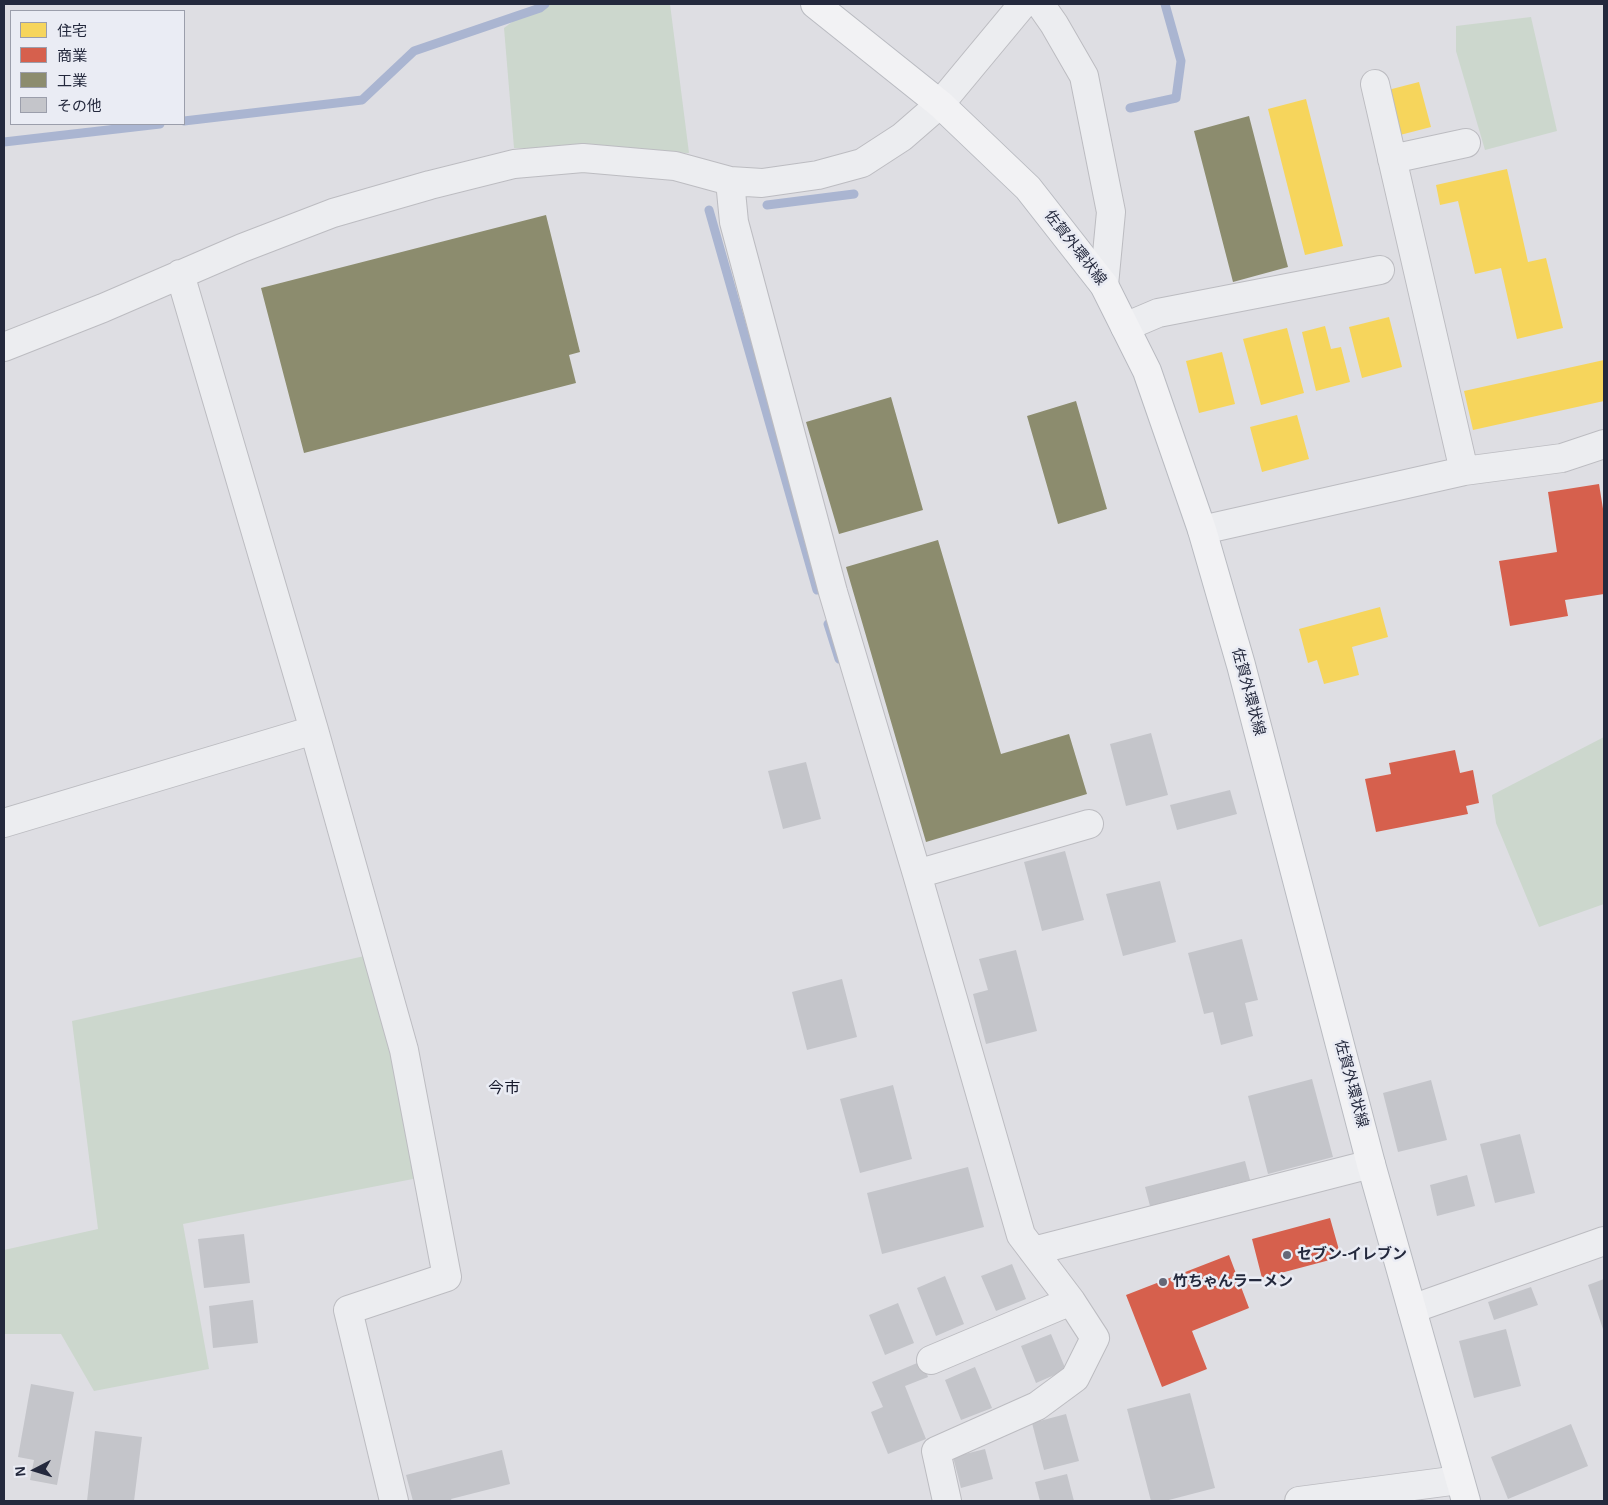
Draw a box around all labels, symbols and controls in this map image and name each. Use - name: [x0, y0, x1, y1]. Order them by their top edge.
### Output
- legend: [10, 10, 185, 125]
- text: 住宅: [57, 22, 87, 39]
- text: 商業: [57, 47, 87, 64]
- text: 工業: [57, 72, 87, 89]
- text: その他: [57, 97, 102, 114]
- street label: 佐賀外環状線: [1040, 207, 1110, 289]
- street label: 佐賀外環状線: [1228, 646, 1268, 738]
- street label: 佐賀外環状線: [1331, 1038, 1371, 1130]
- district label: 今市: [488, 1079, 520, 1099]
- place label: セブン-イレブン: [1297, 1246, 1407, 1264]
- marker: セブン-イレブン: [1281, 1249, 1293, 1261]
- place label: 竹ちゃんラーメン: [1173, 1273, 1293, 1291]
- marker: 竹ちゃんラーメン: [1157, 1276, 1169, 1288]
- north arrow: [10, 1445, 60, 1495]
- text: N: [12, 1466, 28, 1477]

